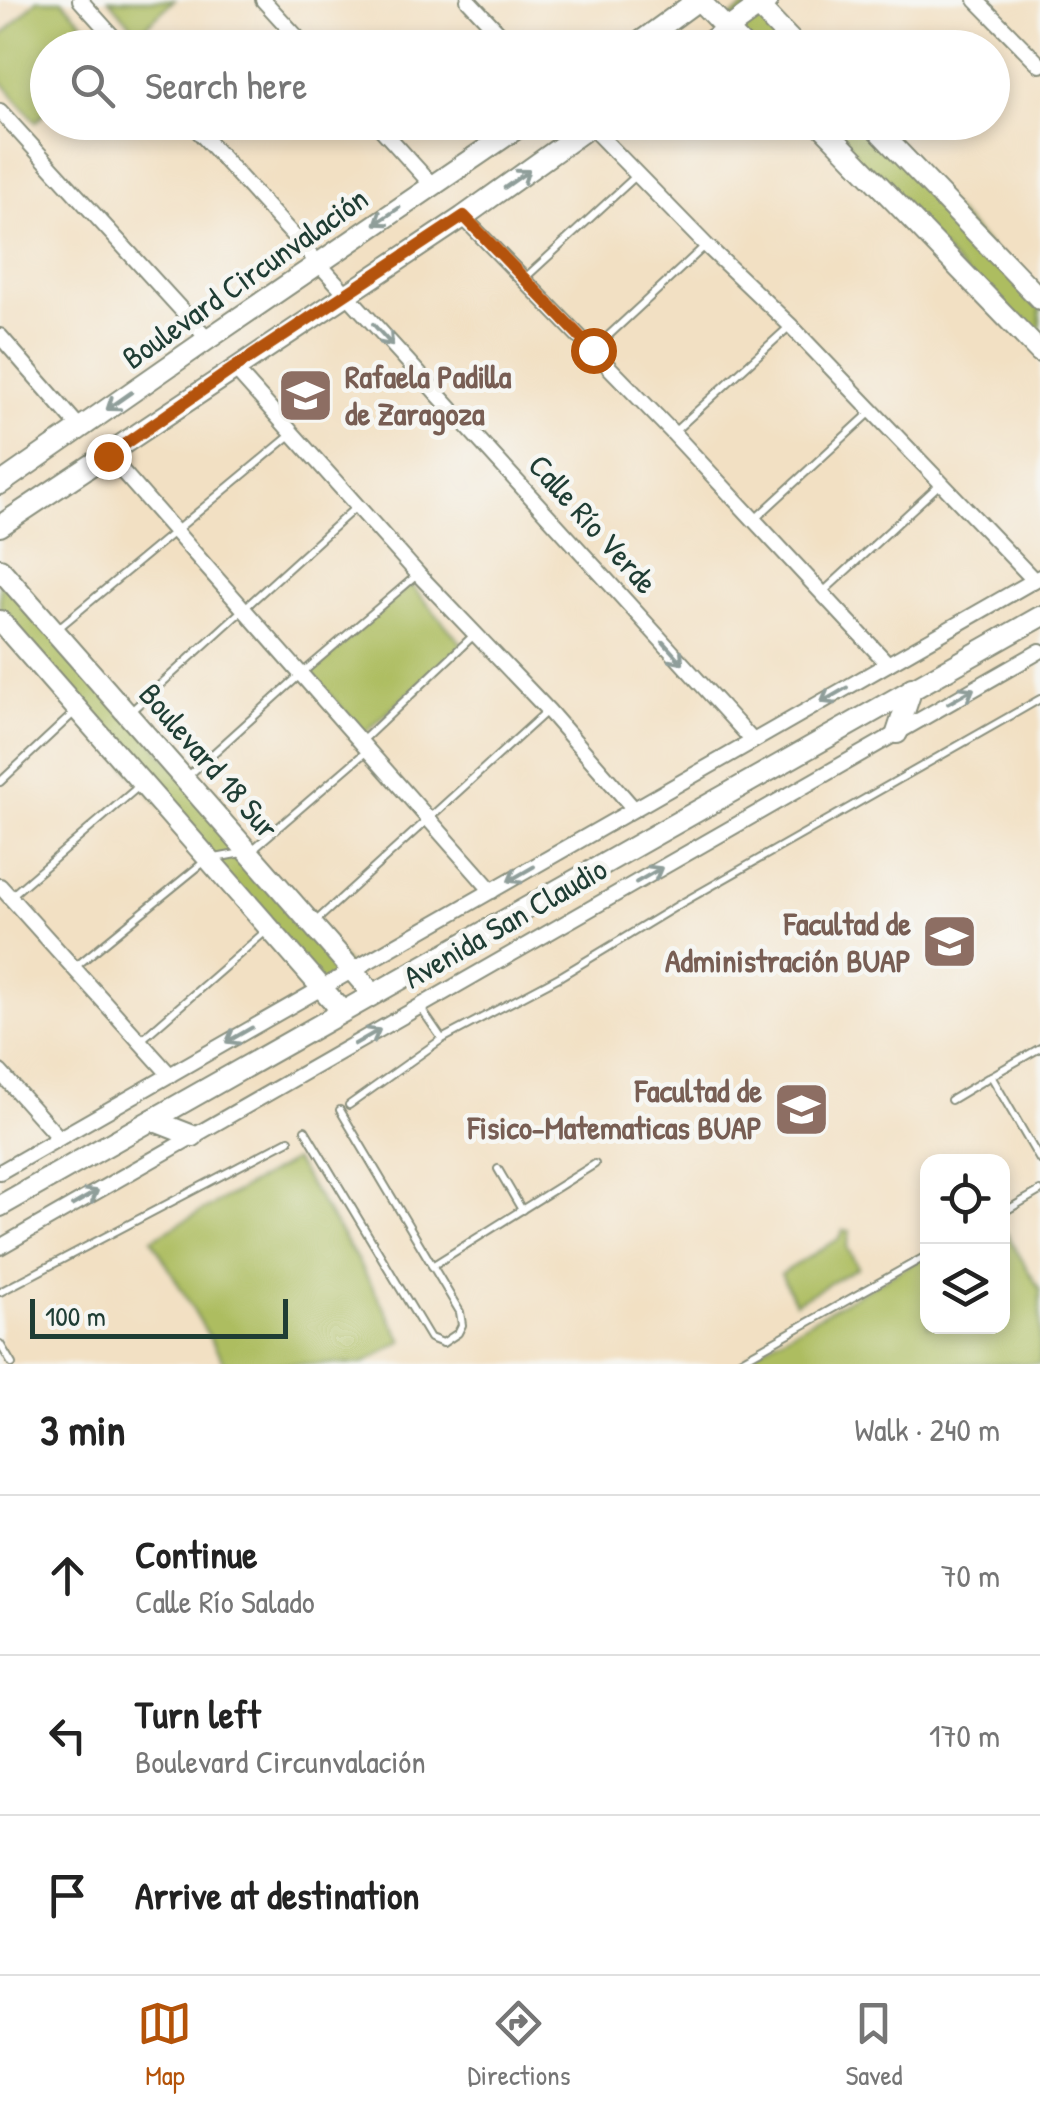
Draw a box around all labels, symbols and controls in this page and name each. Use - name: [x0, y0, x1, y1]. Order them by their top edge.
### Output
- search box: [30, 30, 1010, 140]
- icon: search: [65, 58, 120, 113]
- text: Search here: [145, 59, 307, 111]
- one-way arrow: [502, 169, 530, 190]
- street label: Boulevard Circunvalación: [113, 177, 376, 379]
- one-way arrow: [373, 205, 401, 226]
- one-way arrow: [372, 322, 395, 347]
- route start: [571, 328, 617, 374]
- place label: Rafaela Padilla de Zaragoza: [345, 355, 512, 436]
- school or university icon: Rafaela Padilla de Zaragoza: [276, 365, 336, 425]
- one-way arrow: [106, 390, 134, 411]
- route end: [86, 434, 132, 480]
- street label: Calle Río Verde: [519, 445, 668, 603]
- one-way arrow: [661, 640, 684, 665]
- street label: Boulevard 18 Sur: [130, 674, 289, 848]
- one-way arrow: [820, 685, 849, 705]
- one-way arrow: [946, 686, 975, 706]
- street label: Avenida San Claudio: [395, 847, 614, 998]
- one-way arrow: [507, 864, 537, 884]
- one-way arrow: [634, 865, 663, 885]
- place label: Facultad de Administración BUAP: [665, 902, 911, 982]
- school or university icon: Facultad de Administración BUAP: [920, 912, 980, 972]
- one-way arrow: [225, 1025, 254, 1045]
- one-way arrow: [351, 1026, 381, 1046]
- place label: Facultad de Fisico-Matematicas BUAP: [467, 1069, 762, 1149]
- school or university icon: Facultad de Fisico-Matematicas BUAP: [771, 1079, 831, 1139]
- map controls: [920, 1154, 1010, 1334]
- button: locate: [920, 1154, 1010, 1244]
- one-way arrow: [70, 1188, 98, 1208]
- button: layers: [920, 1244, 1010, 1334]
- scale bar: [30, 1294, 288, 1338]
- text: 100 m: [45, 1297, 106, 1335]
- text: 3 min: [40, 1401, 125, 1458]
- text: Walk · 240 m: [854, 1408, 1000, 1451]
- text: Continue: [135, 1528, 257, 1580]
- icon: ahead: [40, 1548, 95, 1603]
- text: 70 m: [941, 1554, 1000, 1597]
- text: Calle Río Salado: [135, 1580, 315, 1623]
- text: Turn left: [135, 1688, 260, 1740]
- icon: left: [40, 1708, 95, 1763]
- text: 170 m: [929, 1714, 1000, 1757]
- text: Boulevard Circunvalación: [135, 1740, 426, 1783]
- icon: arrive: [40, 1868, 95, 1923]
- text: Arrive at destination: [135, 1869, 419, 1921]
- tab: Map: [137, 1996, 192, 2094]
- tab: Directions: [467, 1996, 570, 2094]
- tab: Saved: [845, 1996, 903, 2094]

